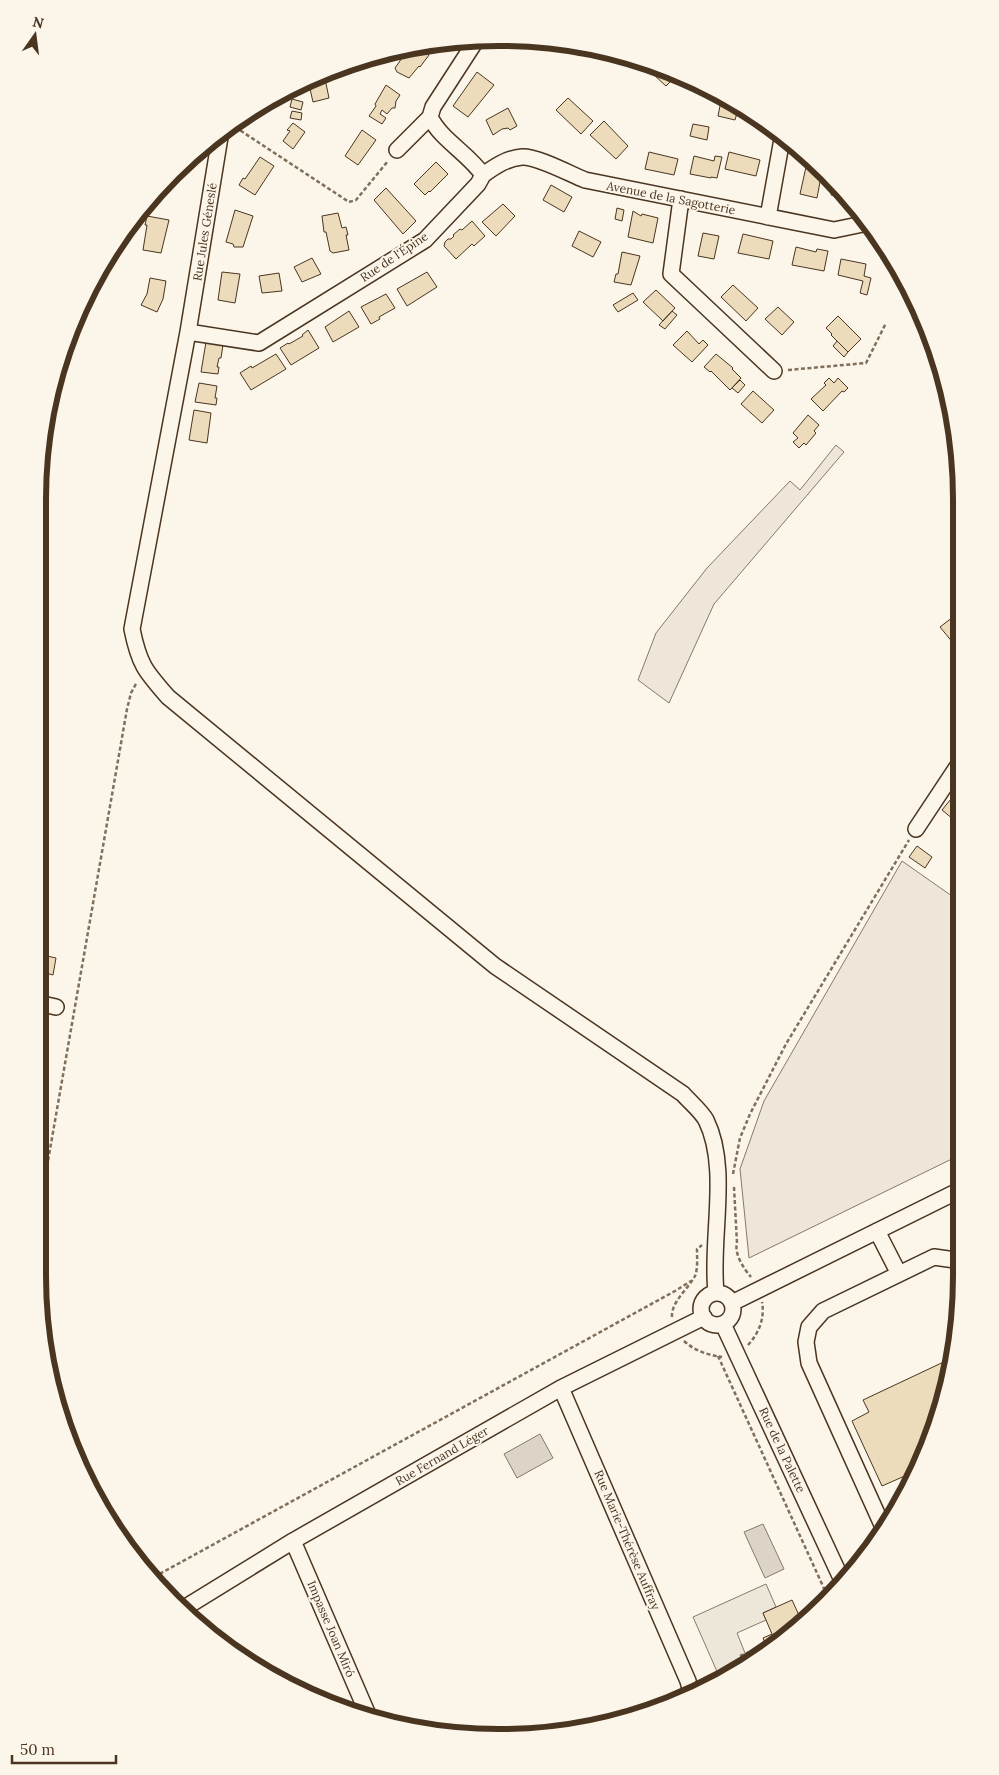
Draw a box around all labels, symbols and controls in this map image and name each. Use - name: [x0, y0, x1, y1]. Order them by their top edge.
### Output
- north arrow: [10, 10, 60, 60]
- text: N: [31, 12, 46, 32]
- street label: Avenue de la Sagotterie: [604, 177, 737, 217]
- street label: Rue Jules Géneslé: [189, 181, 220, 282]
- street label: Rue de l'Épine: [357, 228, 431, 285]
- street label: Rue de la Palette: [756, 1405, 809, 1495]
- street label: Rue Fernand Léger: [392, 1422, 492, 1488]
- street label: Rue Marie-Thérèse Auffray: [591, 1468, 664, 1613]
- street label: Impasse Joan Miró: [304, 1578, 359, 1679]
- scale bar: [12, 1732, 116, 1764]
- text: 50 m: [20, 1740, 55, 1759]

